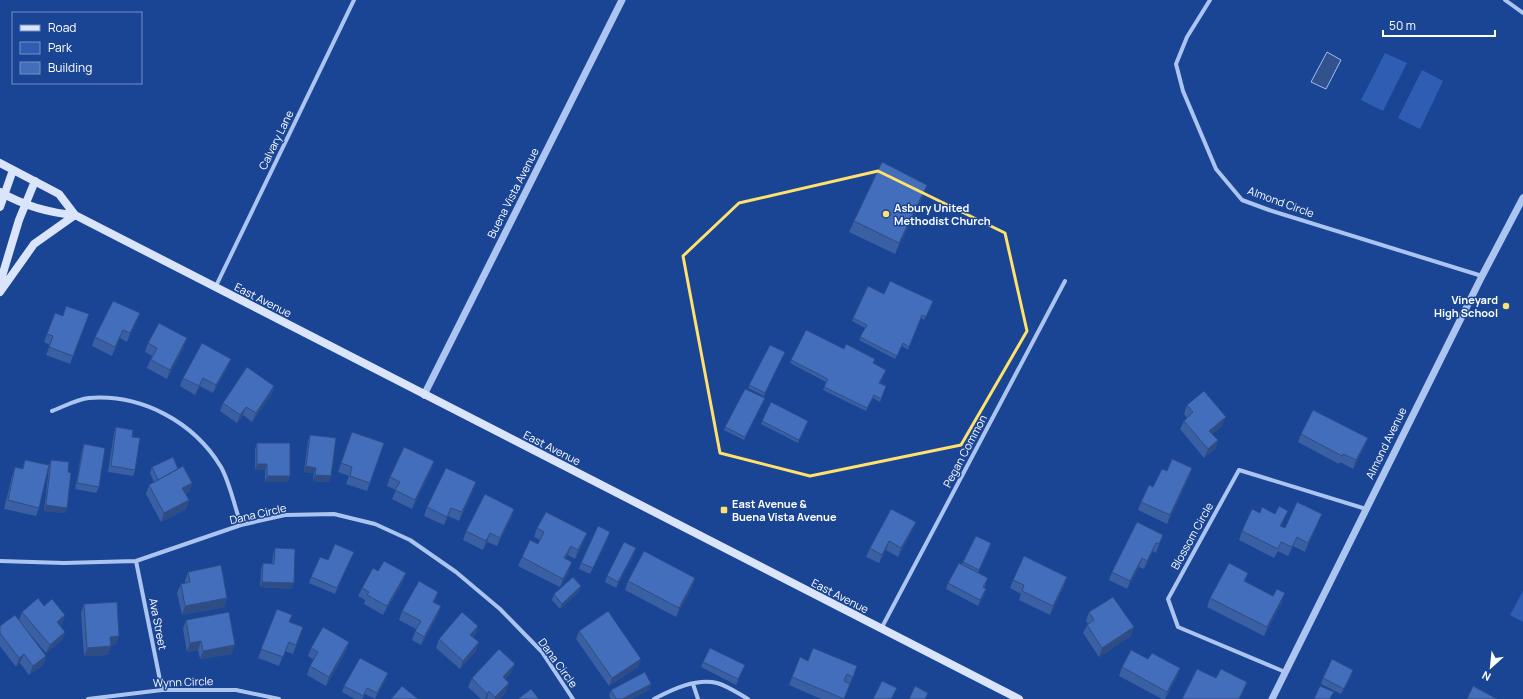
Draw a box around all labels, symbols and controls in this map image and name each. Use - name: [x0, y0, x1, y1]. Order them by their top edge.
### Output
- legend: [12, 12, 142, 84]
- scale bar: [1383, 12, 1495, 38]
- text: 50 m: [1389, 17, 1416, 34]
- text: Road: [48, 19, 76, 36]
- text: Park: [48, 39, 73, 56]
- text: Building: [48, 59, 92, 76]
- street label: Calvary Lane: [255, 107, 297, 172]
- street label: Buena Vista Avenue: [483, 145, 542, 241]
- street label: Almond Circle: [1246, 183, 1317, 221]
- place label: Asbury United Methodist Church: [894, 200, 991, 228]
- marker: Asbury United Methodist Church: [881, 209, 891, 219]
- street label: East Avenue: [232, 279, 295, 321]
- place label: Vineyard High School: [1434, 292, 1498, 320]
- marker: Vineyard High School: [1501, 301, 1511, 311]
- street label: Almond Avenue: [1362, 404, 1410, 481]
- street label: Pegan Common: [939, 412, 990, 490]
- street label: East Avenue: [521, 427, 584, 469]
- place label: East Avenue & Buena Vista Avenue: [732, 496, 837, 524]
- street label: Blossom Circle: [1167, 499, 1216, 572]
- street label: Dana Circle: [228, 500, 288, 527]
- marker: East Avenue & Buena Vista Avenue: [719, 505, 729, 515]
- street label: East Avenue: [809, 575, 872, 617]
- street label: Ava Street: [146, 597, 171, 651]
- street label: Dana Circle: [535, 635, 582, 691]
- north arrow: [1471, 647, 1511, 687]
- text: N: [1479, 668, 1493, 685]
- street label: Wynn Circle: [152, 673, 214, 690]

